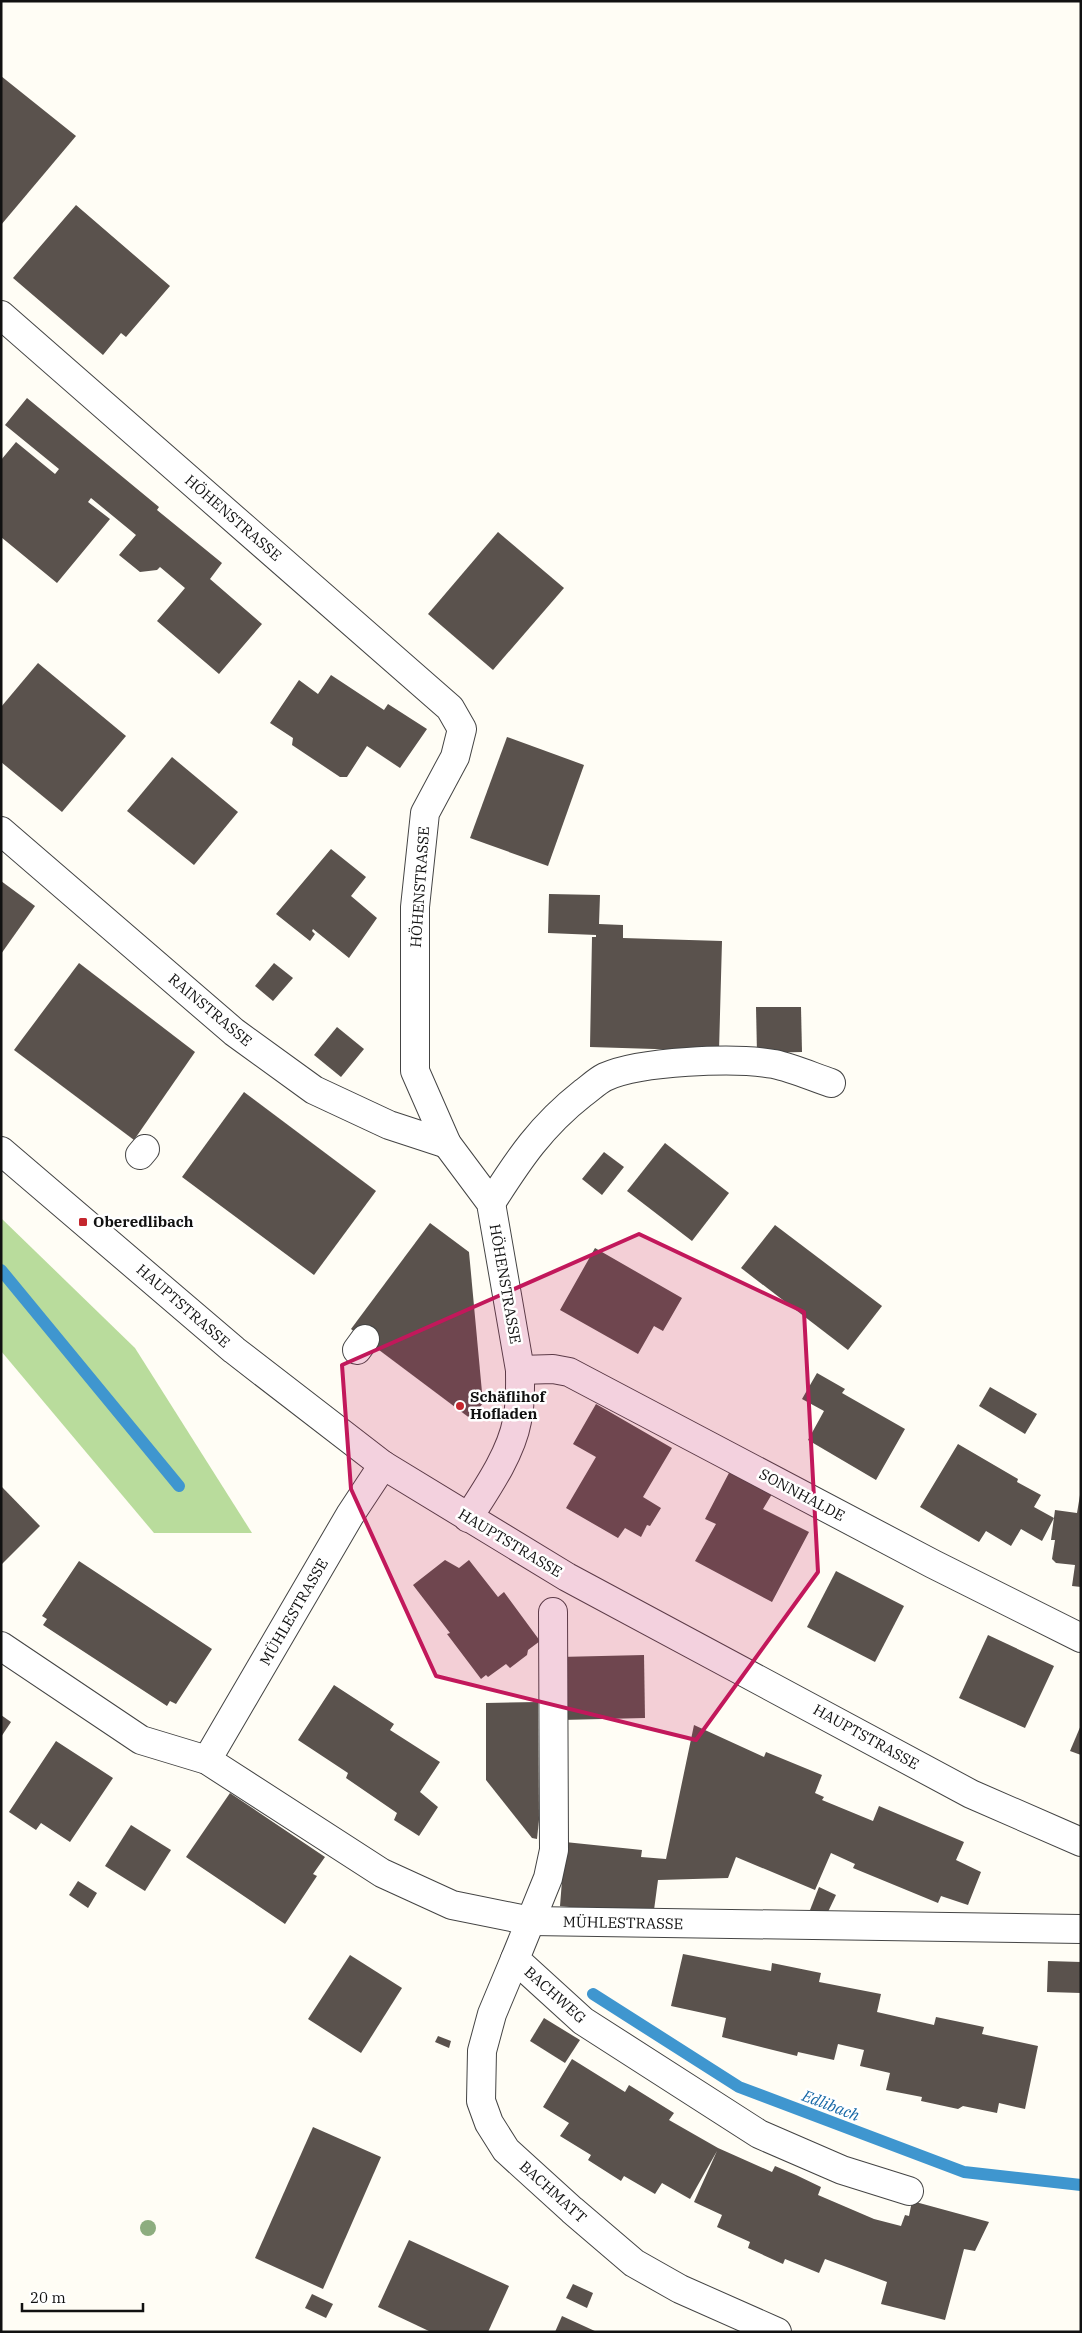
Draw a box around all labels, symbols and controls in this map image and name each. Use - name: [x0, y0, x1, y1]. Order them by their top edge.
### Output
- street label: HÖHENSTRASSE: [181, 471, 286, 565]
- street label: HÖHENSTRASSE: [406, 826, 433, 948]
- street label: RAINSTRASSE: [165, 969, 256, 1050]
- place label: Oberedlibach: [93, 1212, 194, 1231]
- marker: Oberedlibach: [77, 1216, 89, 1228]
- street label: HÖHENSTRASSE: [486, 1222, 525, 1346]
- street label: HAUPTSTRASSE: [133, 1260, 234, 1351]
- place label: Schäflihof Hofladen: [470, 1387, 546, 1423]
- marker: Schäflihof Hofladen: [454, 1400, 466, 1412]
- street label: SONNHALDE: [756, 1464, 848, 1525]
- street label: HAUPTSTRASSE: [455, 1504, 566, 1581]
- street label: MÜHLESTRASSE: [255, 1555, 332, 1669]
- street label: HAUPTSTRASSE: [810, 1700, 922, 1773]
- street label: MÜHLESTRASSE: [563, 1912, 683, 1933]
- street label: BACHWEG: [521, 1962, 590, 2027]
- water label: Edlibach: [799, 2085, 863, 2125]
- street label: BACHMATT: [516, 2157, 591, 2227]
- scale bar: [22, 2280, 144, 2312]
- text: 20 m: [30, 2288, 66, 2307]

